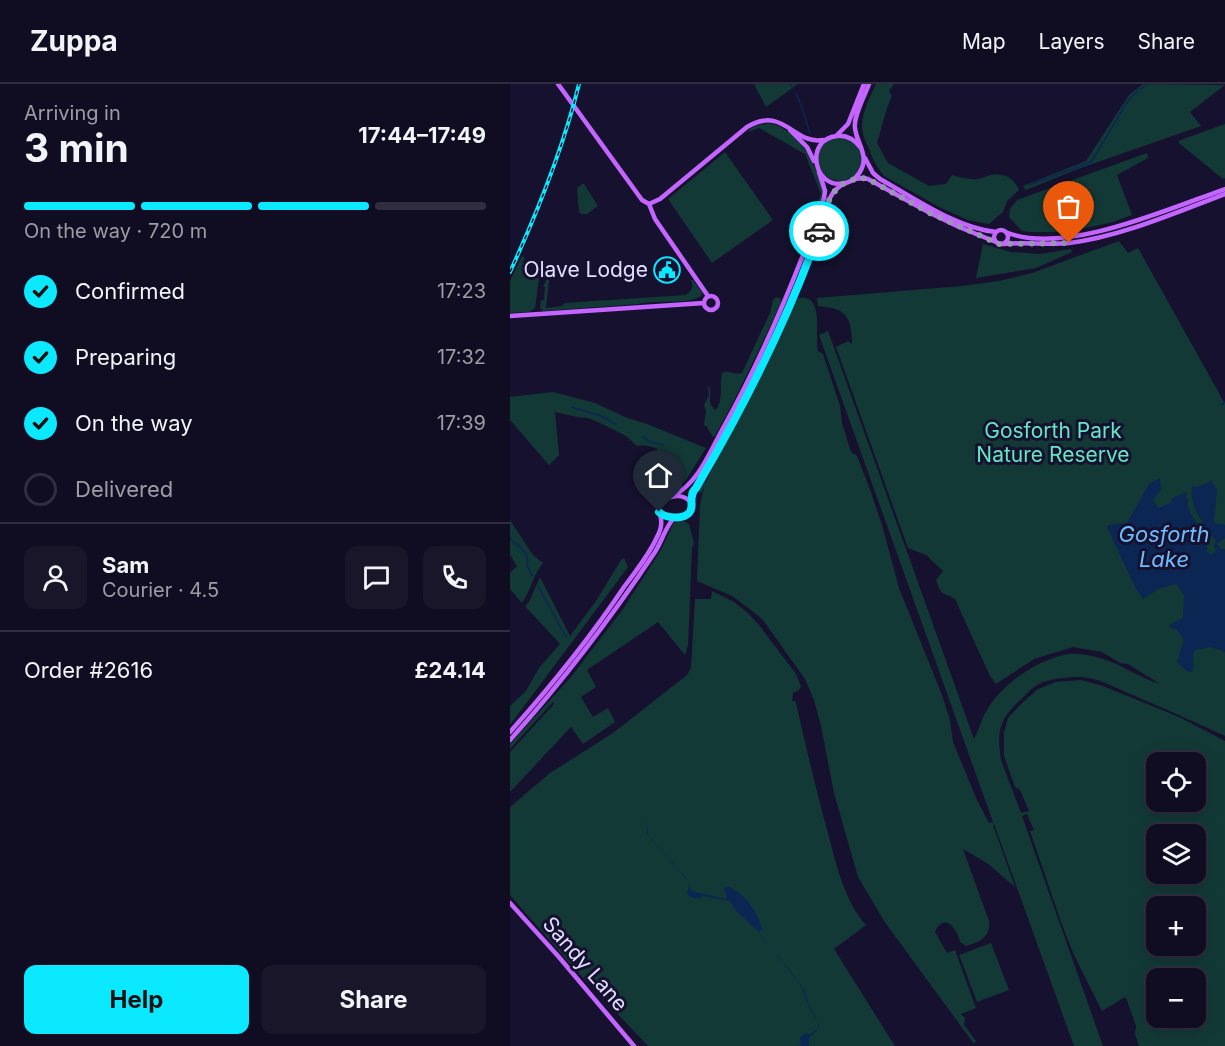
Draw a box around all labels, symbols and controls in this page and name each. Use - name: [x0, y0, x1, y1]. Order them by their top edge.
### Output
- text: Zuppa: [30, 24, 118, 58]
- text: Map: [962, 29, 1006, 54]
- text: Layers: [1039, 29, 1105, 54]
- text: Share: [1138, 29, 1195, 54]
- text: Arriving in: [24, 101, 121, 125]
- text: 17:44–17:49: [358, 122, 486, 148]
- text: 3 min: [24, 124, 129, 171]
- pin: [1043, 181, 1094, 243]
- icon: bag: [1052, 190, 1085, 223]
- courier: [789, 201, 849, 261]
- icon: car: [803, 215, 836, 248]
- text: On the way · 720 m: [24, 219, 207, 243]
- public building icon: Olave Lodge: [652, 255, 682, 285]
- place label: Olave Lodge: [523, 257, 648, 282]
- icon: check: [24, 275, 57, 308]
- text: Confirmed: [75, 278, 185, 304]
- text: 17:23: [437, 279, 486, 303]
- icon: check: [24, 341, 57, 374]
- text: Preparing: [75, 344, 176, 370]
- text: 17:32: [437, 345, 486, 369]
- icon: check: [24, 407, 57, 440]
- text: On the way: [75, 410, 193, 436]
- text: 17:39: [437, 411, 486, 435]
- park label: Gosforth Park Nature Reserve: [976, 418, 1130, 467]
- pin: [633, 450, 684, 512]
- icon: home: [642, 459, 675, 492]
- text: Delivered: [75, 476, 173, 502]
- water label: Gosforth Lake: [1119, 521, 1209, 572]
- button: person: [24, 546, 87, 609]
- button: chat: [345, 546, 408, 609]
- button: phone: [423, 546, 486, 609]
- text: Sam: [102, 552, 149, 578]
- text: Courier · 4.5: [102, 578, 219, 602]
- text: Order #2616: [24, 657, 153, 683]
- text: £24.14: [415, 657, 486, 683]
- map controls: [1146, 752, 1206, 1028]
- button: locate: [1146, 752, 1206, 812]
- button: layers: [1146, 824, 1206, 884]
- button: +: [1146, 896, 1206, 956]
- street label: Sandy Lane: [538, 911, 633, 1016]
- button: Help: [24, 965, 249, 1034]
- button: Share: [261, 965, 486, 1034]
- button: −: [1146, 968, 1206, 1028]

